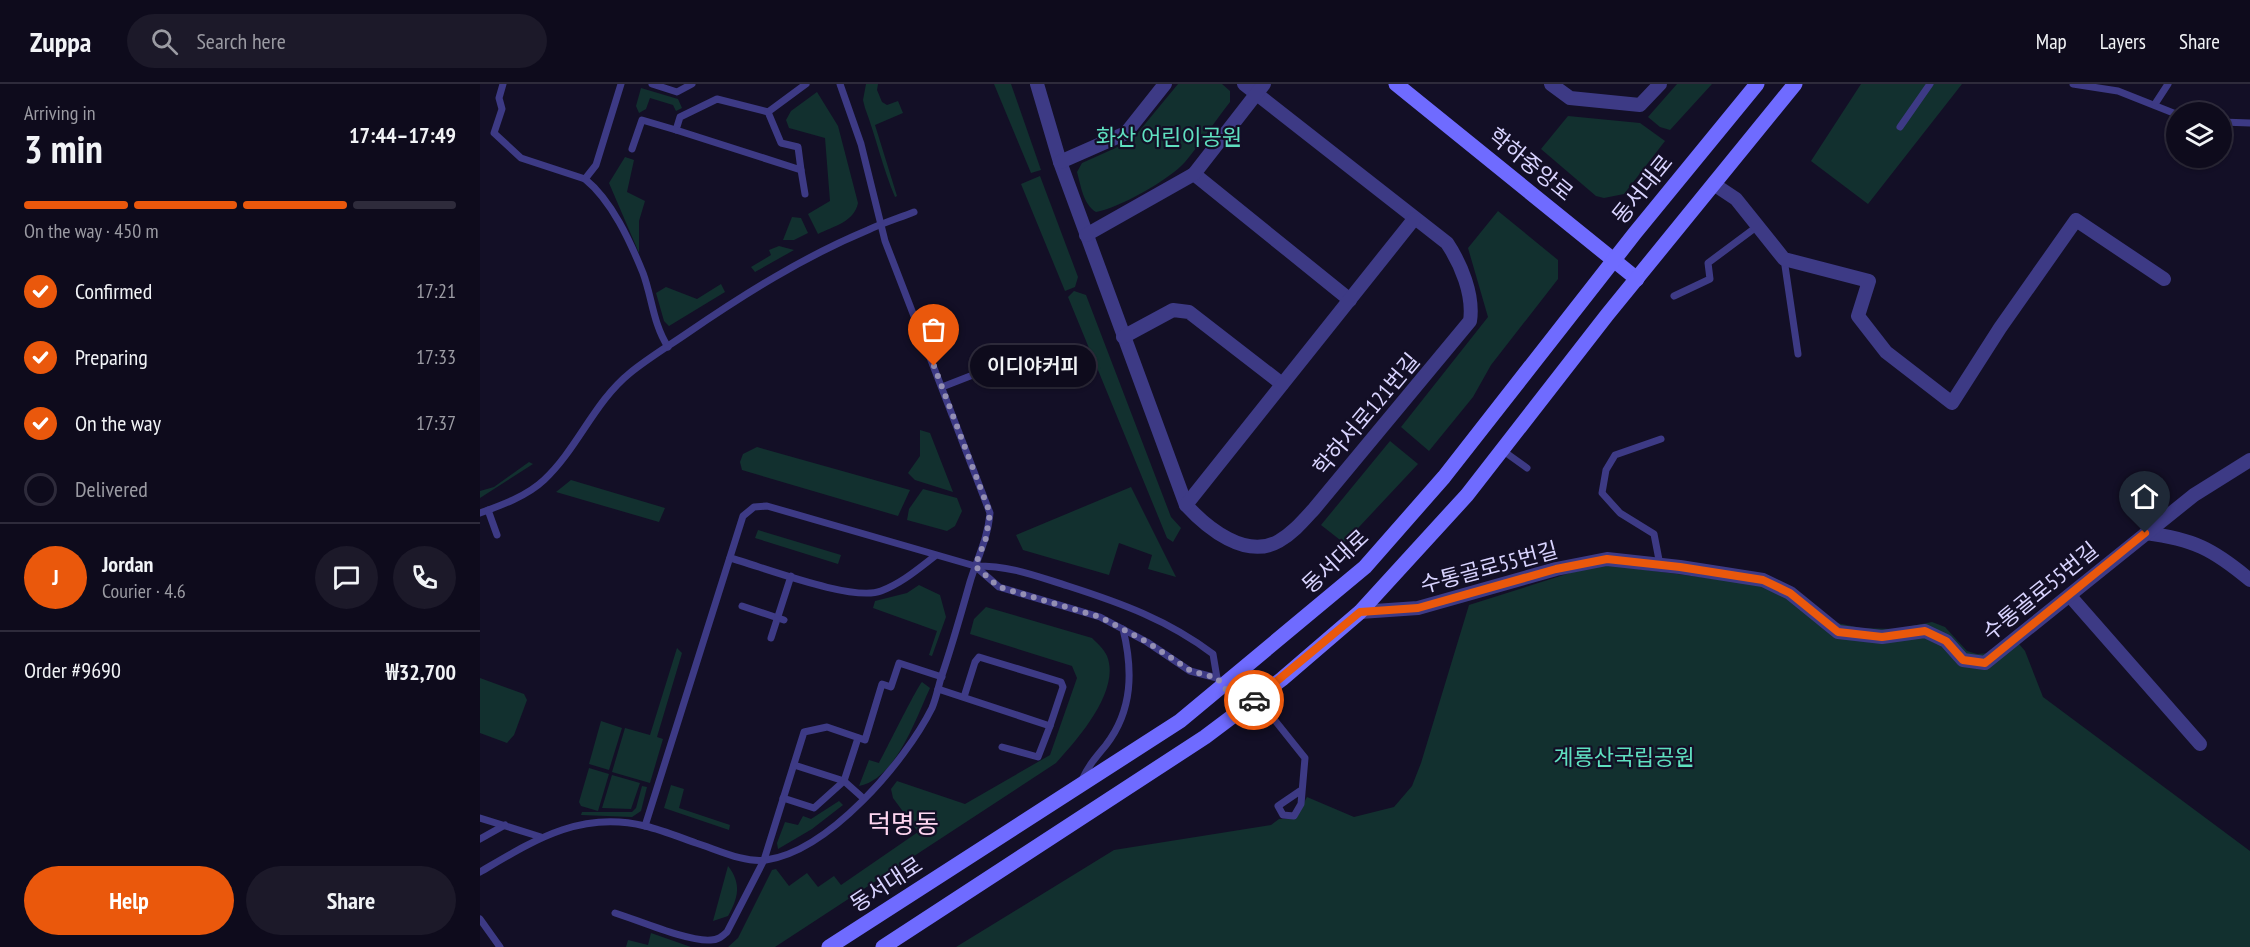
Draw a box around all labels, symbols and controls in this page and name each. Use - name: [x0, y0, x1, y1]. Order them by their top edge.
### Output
- search box: [127, 14, 547, 68]
- text: Zuppa: [30, 23, 91, 60]
- icon: search: [148, 25, 181, 58]
- text: Search here: [196, 27, 286, 55]
- text: Map: [2036, 28, 2067, 55]
- text: Layers: [2100, 28, 2146, 55]
- text: Share: [2179, 28, 2220, 55]
- text: Arriving in: [24, 100, 96, 126]
- map controls: [2166, 102, 2232, 168]
- button: layers: [2166, 102, 2232, 168]
- text: 17:44–17:49: [349, 121, 456, 149]
- street label: 학하중앙로: [1483, 121, 1579, 207]
- text: 3 min: [24, 123, 103, 174]
- park label: 화산 어린이공원: [1096, 123, 1242, 151]
- street label: 동서대로: [1606, 149, 1678, 229]
- text: On the way · 450 m: [24, 218, 159, 244]
- icon: check: [24, 275, 57, 308]
- text: Confirmed: [75, 277, 152, 305]
- text: 17:21: [416, 278, 456, 304]
- pin: [908, 304, 959, 366]
- icon: bag: [917, 313, 950, 346]
- icon: check: [24, 341, 57, 374]
- text: Preparing: [75, 343, 148, 371]
- text: 17:33: [416, 344, 456, 370]
- callout: 이디야커피: [970, 345, 1096, 387]
- street label: 학하서로121번길: [1307, 347, 1425, 481]
- text: 이디야커피: [987, 353, 1079, 379]
- icon: check: [24, 407, 57, 440]
- text: On the way: [75, 409, 161, 437]
- text: 17:37: [416, 410, 456, 436]
- pin: [2119, 471, 2170, 533]
- text: Delivered: [75, 475, 148, 503]
- icon: home: [2128, 480, 2161, 513]
- street label: 동서대로: [1296, 523, 1374, 599]
- street label: 수통골로55번길: [1417, 535, 1561, 599]
- street label: 수통골로55번길: [1976, 536, 2104, 646]
- button: chat: [315, 546, 378, 609]
- button: phone: [393, 546, 456, 609]
- text: Jordan: [102, 550, 153, 578]
- text: J: [52, 563, 59, 591]
- text: Courier · 4.6: [102, 578, 186, 604]
- text: Order #9690: [24, 656, 121, 684]
- text: ₩32,700: [386, 658, 456, 686]
- courier: [1224, 670, 1284, 730]
- icon: car: [1238, 684, 1271, 717]
- park label: 계룡산국립공원: [1553, 743, 1695, 771]
- district label: 덕명동: [867, 807, 939, 840]
- street label: 동서대로: [844, 850, 928, 918]
- button: Help: [24, 866, 234, 935]
- button: Share: [246, 866, 456, 935]

